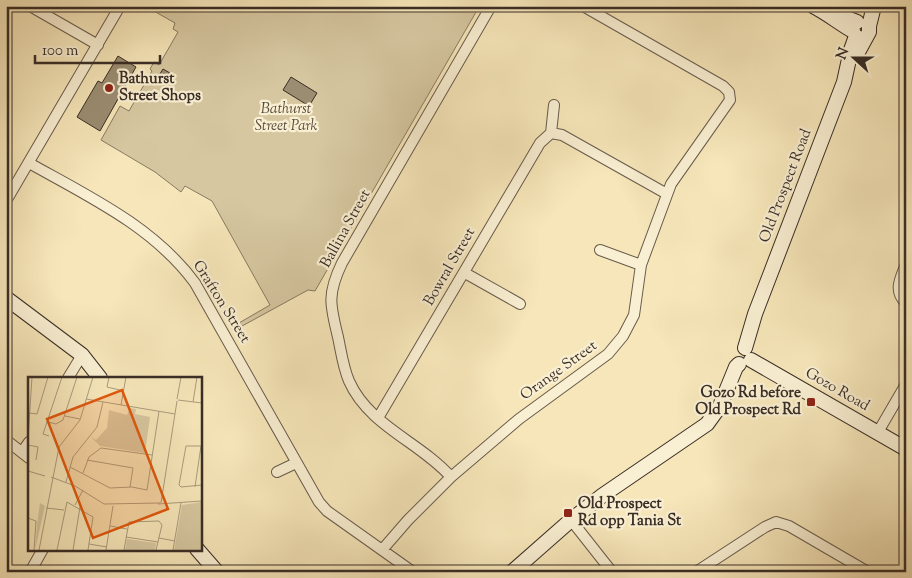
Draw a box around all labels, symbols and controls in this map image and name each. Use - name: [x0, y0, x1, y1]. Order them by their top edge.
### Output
- scale bar: [35, 32, 160, 64]
- north arrow: [830, 32, 880, 82]
- text: 100 m: [42, 41, 79, 62]
- text: N: [832, 45, 855, 63]
- place label: Bathurst Street Shops: [119, 69, 201, 107]
- marker: Bathurst Street Shops: [103, 82, 115, 94]
- park label: Bathurst Street Park: [255, 99, 318, 137]
- street label: Old Prospect Road: [755, 125, 818, 246]
- street label: Ballina Street: [316, 186, 376, 272]
- street label: Bowral Street: [419, 224, 481, 310]
- street label: Grafton Street: [187, 257, 255, 347]
- street label: Orange Street: [516, 336, 602, 406]
- street label: Gozo Road: [801, 363, 874, 417]
- inset map: [28, 377, 201, 550]
- place label: Gozo Rd before Old Prospect Rd: [695, 383, 802, 421]
- marker: Gozo Rd before Old Prospect Rd: [805, 396, 817, 408]
- place label: Old Prospect Rd opp Tania St: [578, 494, 682, 532]
- marker: Old Prospect Rd opp Tania St: [562, 507, 574, 519]

